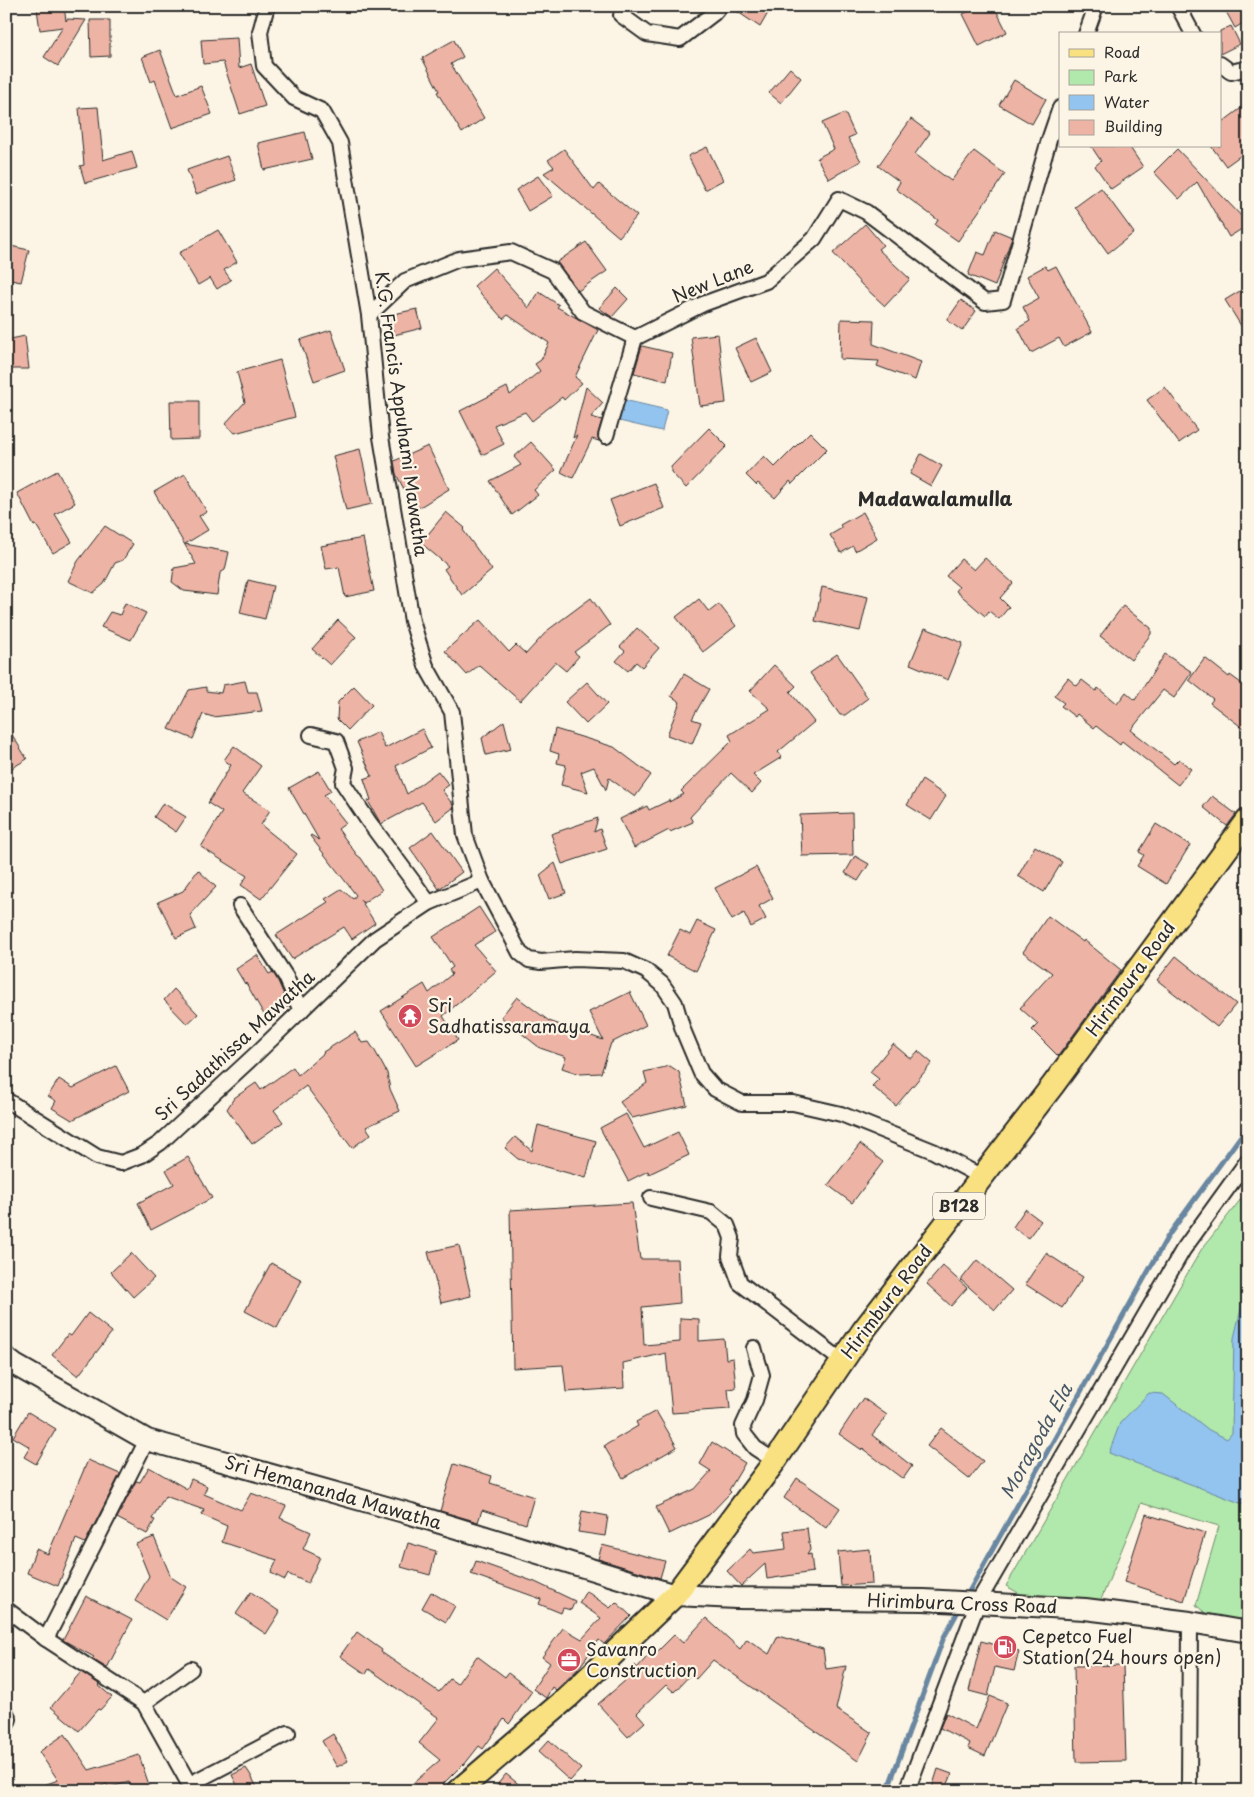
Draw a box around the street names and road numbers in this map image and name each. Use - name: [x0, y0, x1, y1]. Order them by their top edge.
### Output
- street label: New Lane: [668, 252, 757, 309]
- street label: K.G. Francis Appuhami Mawatha: [369, 270, 436, 559]
- street label: Hirimbura Road: [1079, 915, 1181, 1042]
- street label: Sri Sadathissa Mawatha: [148, 963, 321, 1126]
- road number: B128: [933, 1192, 985, 1220]
- street label: Hirimbura Road: [834, 1238, 938, 1364]
- street label: Sri Hemananda Mawatha: [222, 1448, 446, 1536]
- street label: Hirimbura Cross Road: [866, 1586, 1058, 1619]

